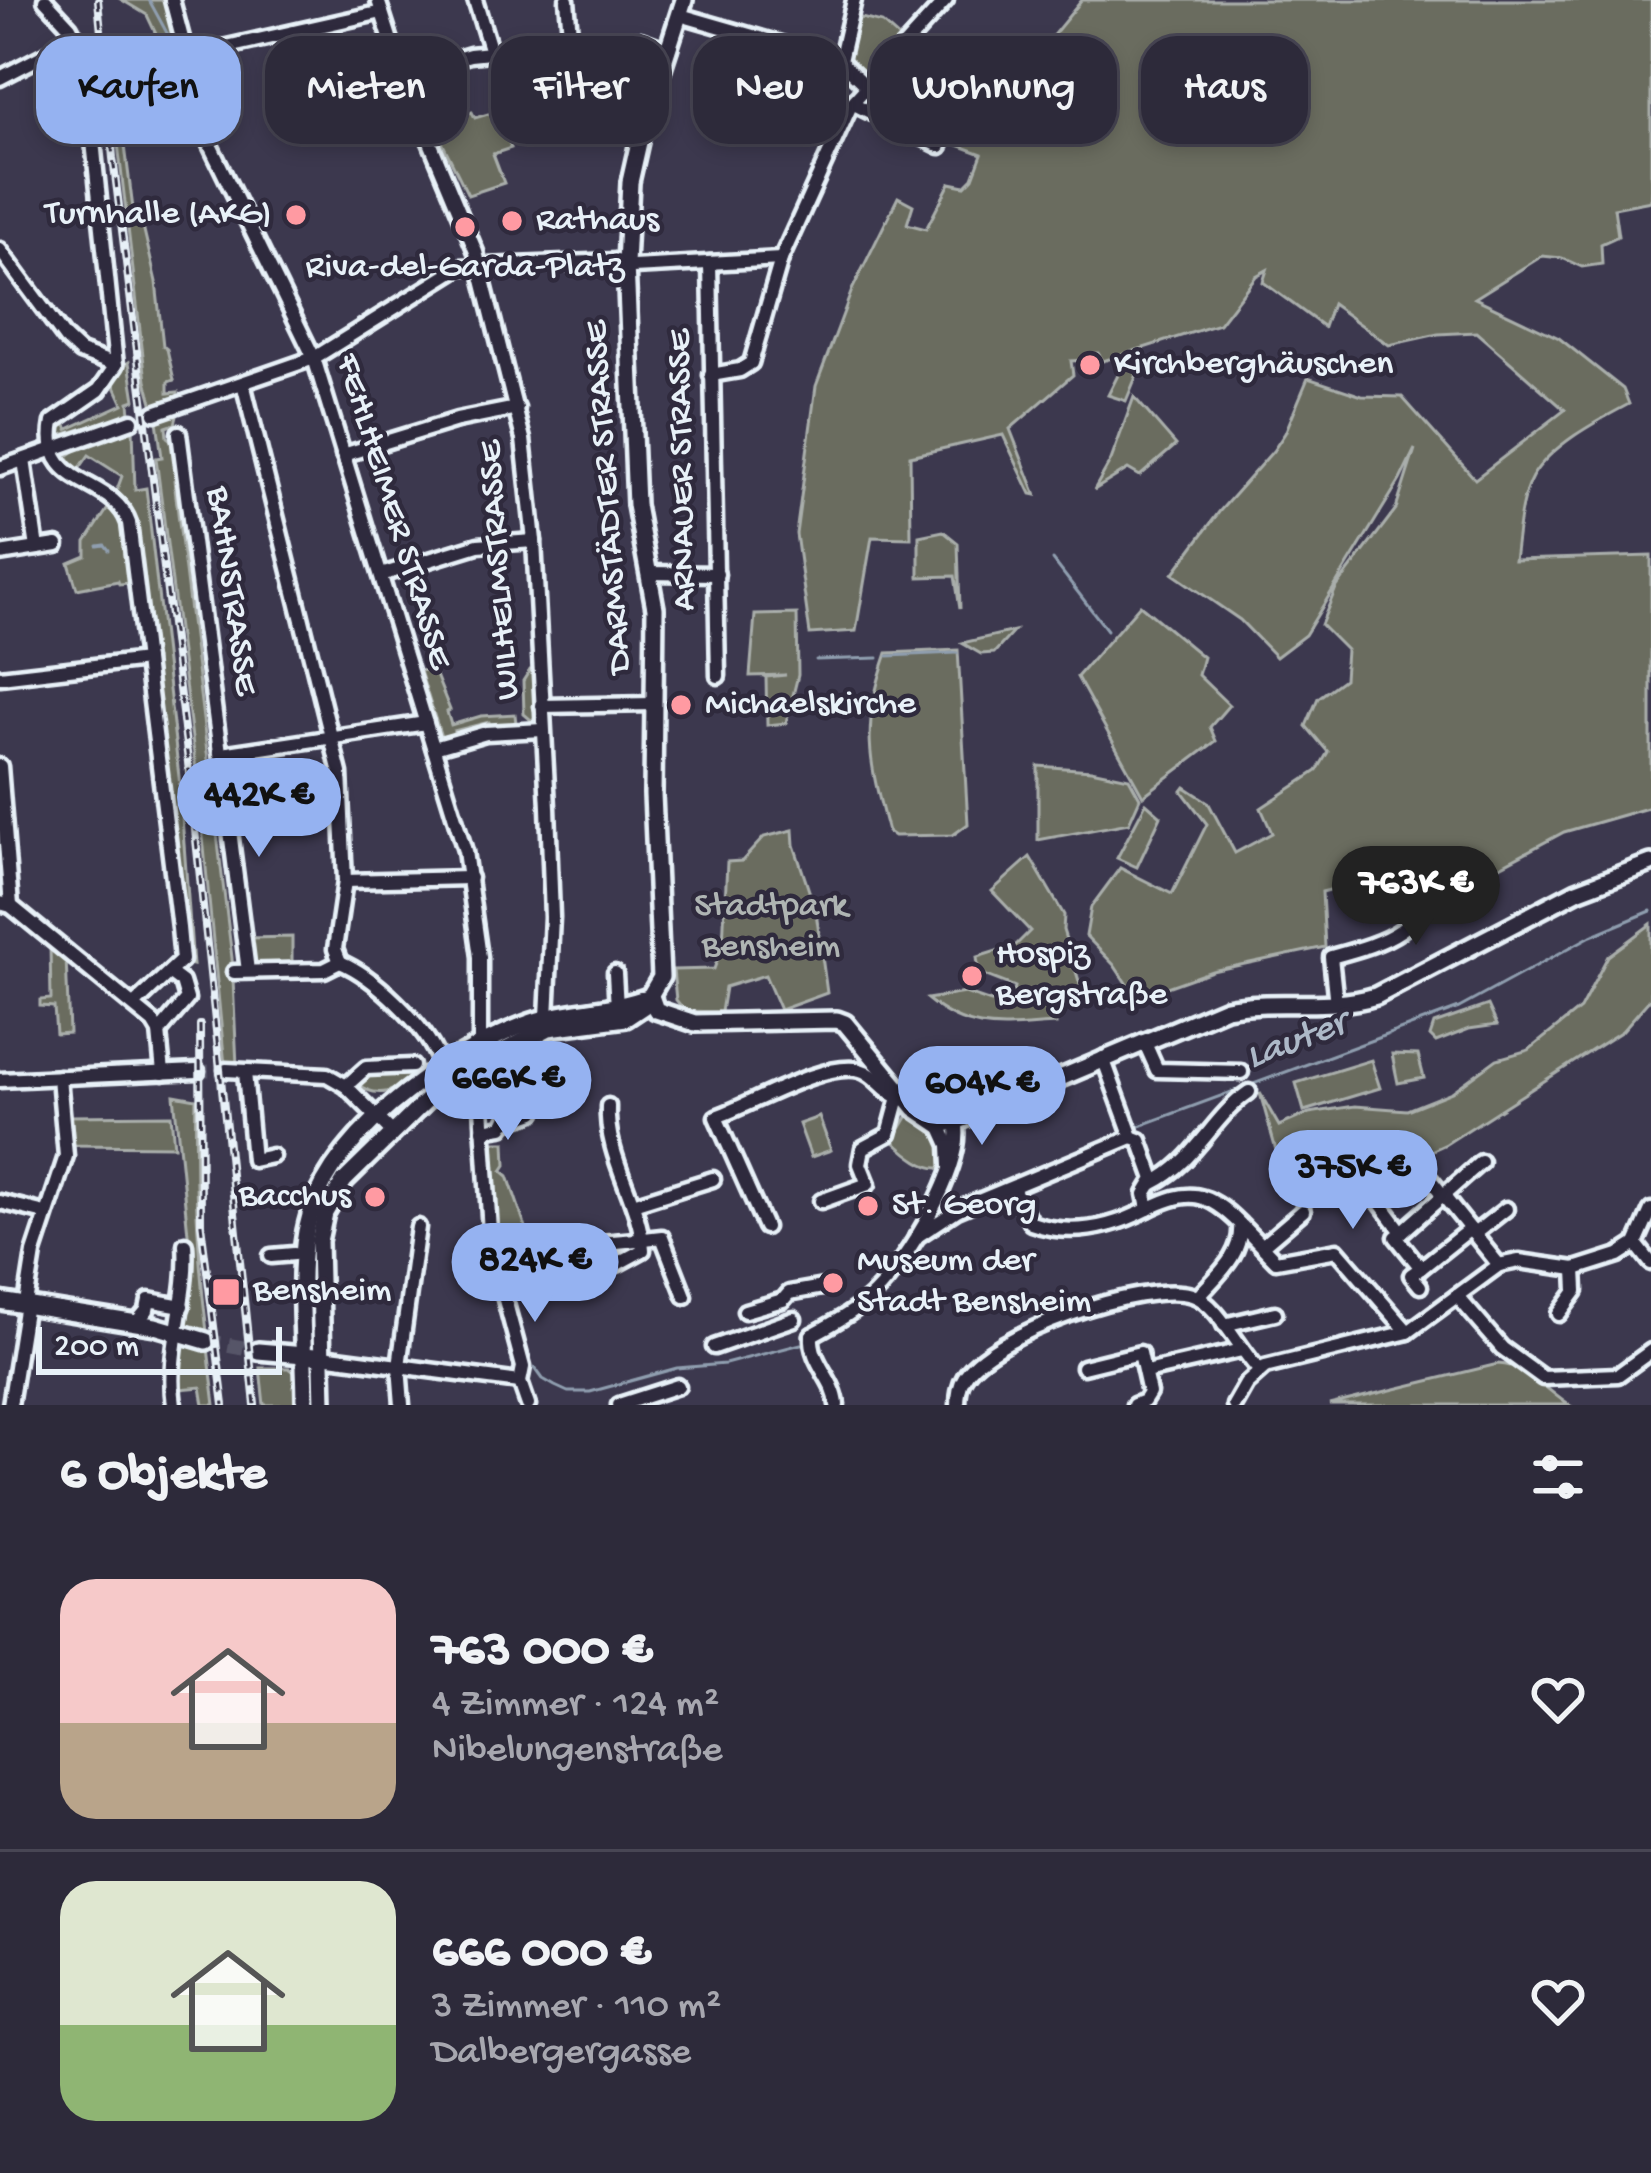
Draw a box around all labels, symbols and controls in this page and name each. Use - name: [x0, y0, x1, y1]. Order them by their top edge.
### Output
- chip: Kaufen: [36, 36, 241, 144]
- chip: Mieten: [265, 36, 467, 144]
- chip: Filter: [491, 36, 669, 144]
- chip: Neu: [693, 36, 846, 144]
- chip: Wohnung: [870, 36, 1117, 144]
- chip: Haus: [1141, 36, 1308, 144]
- place label: Turnhalle (AKG): [43, 194, 272, 237]
- place label: Rathaus: [536, 200, 661, 243]
- marker: Turnhalle (AKG): [283, 202, 309, 228]
- marker: Rathaus: [499, 208, 525, 234]
- marker: Riva-del-Garda-Platz: [452, 214, 478, 240]
- place label: Riva-del-Garda-Platz: [306, 247, 626, 290]
- street label: DARMSTÄDTER STRASSE: [576, 317, 644, 677]
- street label: ARNAUER STRASSE: [660, 327, 708, 611]
- place label: Kirchberghäuschen: [1114, 344, 1393, 387]
- street label: FEHLHEIMER STRASSE: [323, 348, 461, 676]
- marker: Kirchberghäuschen: [1077, 352, 1103, 378]
- street label: WILHELMSTRASSE: [470, 437, 532, 701]
- street label: BAHNSTRASSE: [194, 483, 266, 700]
- place label: Michaelskirche: [705, 684, 916, 727]
- marker: Michaelskirche: [668, 692, 694, 718]
- pin: 442K €: [161, 758, 357, 860]
- text: 442K €: [204, 774, 314, 820]
- pin: 763K €: [1318, 846, 1514, 948]
- text: 763K €: [1359, 862, 1473, 908]
- park label: Stadtpark Bensheim: [694, 886, 851, 970]
- place label: Hospiz Bergstraße: [995, 934, 1168, 1018]
- marker: Hospiz Bergstraße: [959, 963, 985, 989]
- water label: Lauter: [1240, 999, 1361, 1082]
- pin: 666K €: [410, 1041, 606, 1143]
- pin: 604K €: [884, 1046, 1080, 1148]
- text: 666K €: [451, 1057, 565, 1103]
- text: 604K €: [925, 1062, 1039, 1108]
- pin: 375K €: [1255, 1130, 1451, 1232]
- text: 375K €: [1296, 1146, 1410, 1192]
- place label: Bacchus: [238, 1176, 353, 1219]
- marker: Bacchus: [362, 1184, 388, 1210]
- place label: St. Georg: [892, 1185, 1036, 1228]
- marker: St. Georg: [855, 1193, 881, 1219]
- pin: 824K €: [437, 1223, 633, 1325]
- text: 824K €: [479, 1239, 591, 1285]
- place label: Museum der Stadt Bensheim: [857, 1241, 1091, 1325]
- marker: Museum der Stadt Bensheim: [820, 1270, 846, 1296]
- place label: Bensheim: [252, 1271, 392, 1314]
- marker: Bensheim: [210, 1276, 242, 1308]
- scale bar: [36, 1321, 282, 1374]
- text: 200 m: [54, 1329, 139, 1367]
- icon: filters: [1525, 1444, 1591, 1510]
- text: 6 Objekte: [60, 1447, 267, 1507]
- text: 763 000 €: [432, 1623, 652, 1683]
- icon: home: [156, 1627, 300, 1771]
- icon: heart: [1525, 1666, 1591, 1732]
- text: 4 Zimmer · 124 m²: [432, 1683, 719, 1729]
- text: Nibelungenstraße: [432, 1729, 722, 1775]
- text: 666 000 €: [432, 1925, 651, 1985]
- icon: home: [156, 1929, 300, 2073]
- icon: heart: [1525, 1968, 1591, 2034]
- text: 3 Zimmer · 110 m²: [432, 1985, 721, 2031]
- text: Dalbergergasse: [432, 2031, 691, 2077]

